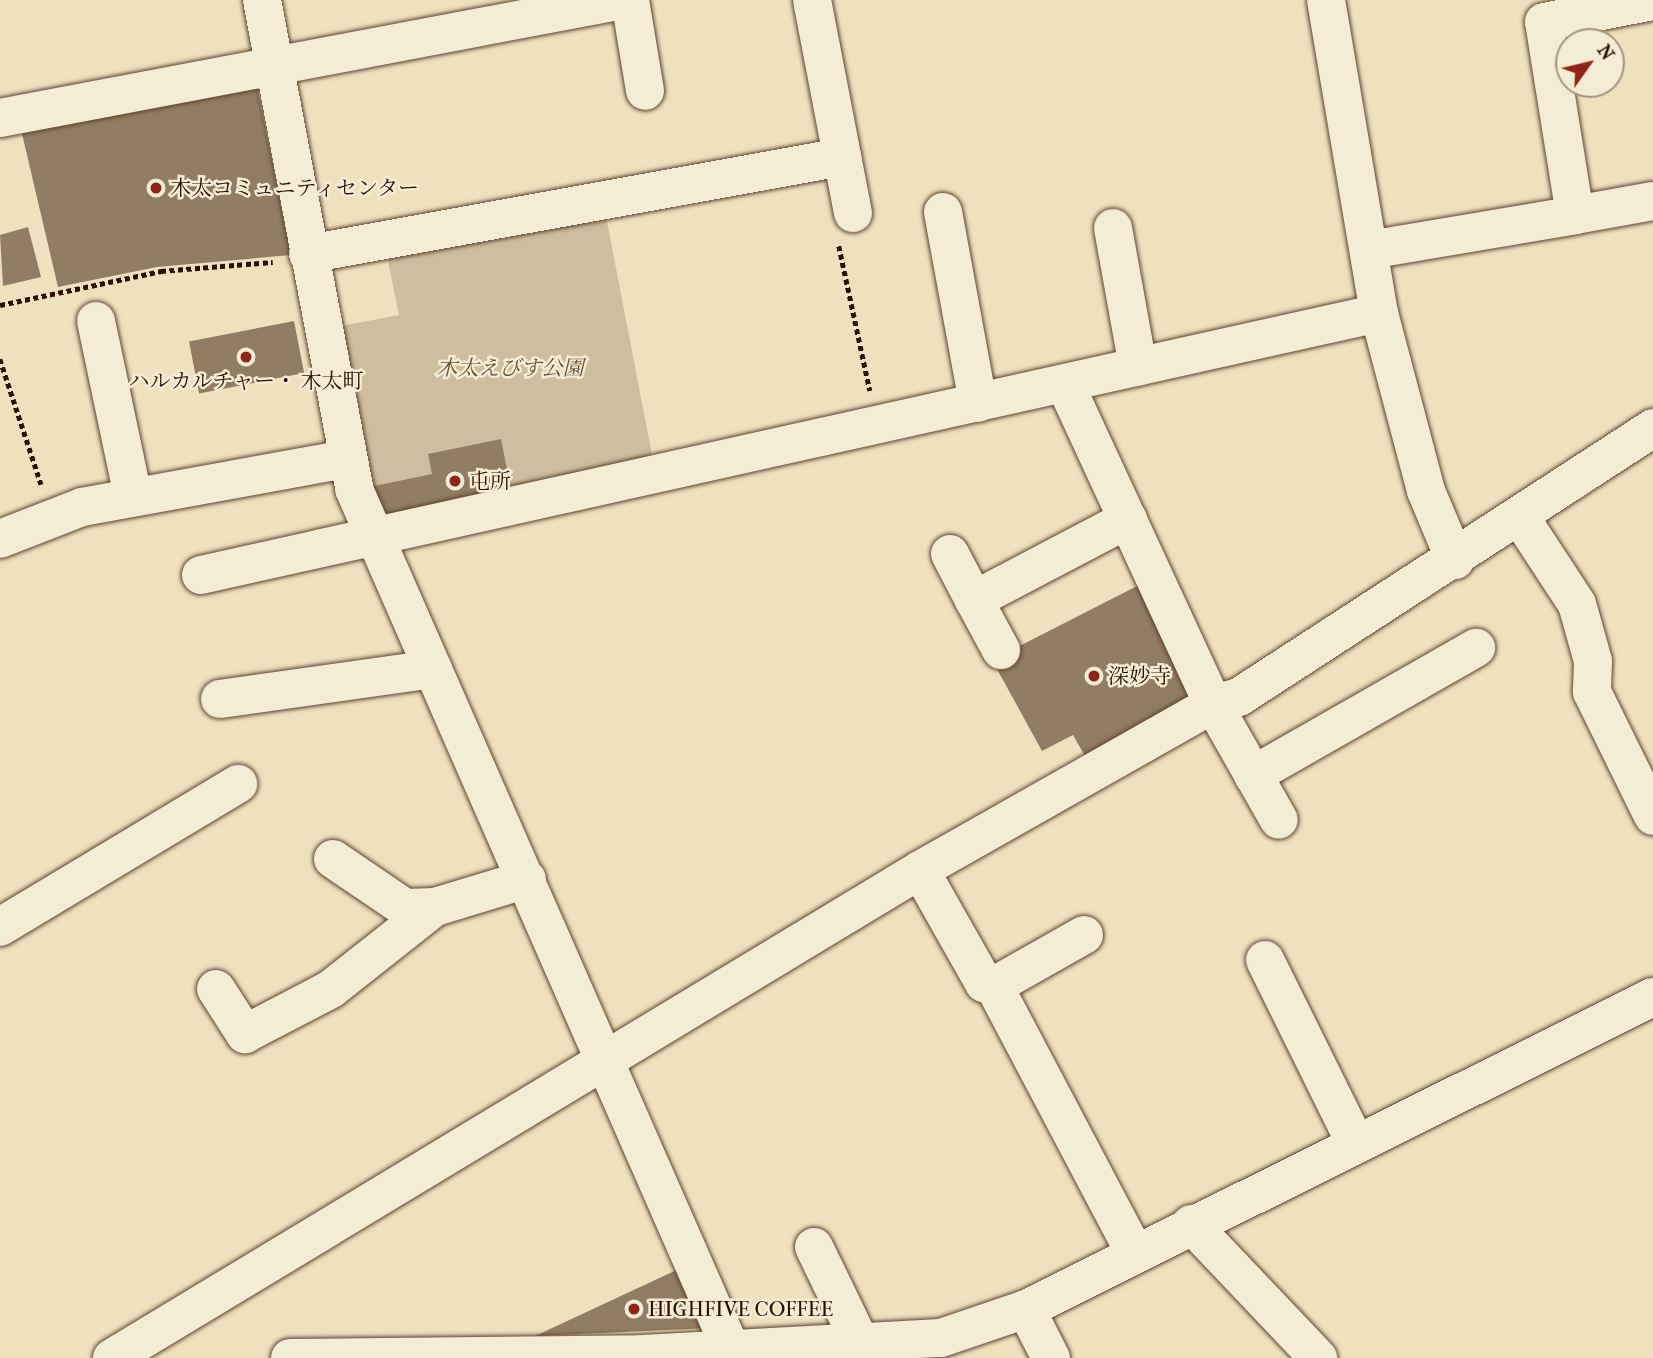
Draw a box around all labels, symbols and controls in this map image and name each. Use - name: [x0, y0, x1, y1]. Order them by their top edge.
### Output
- north arrow: [1555, 28, 1625, 98]
- text: N: [1593, 40, 1619, 64]
- place label: 木太コミュニティセンター: [170, 175, 422, 201]
- marker: 木太コミュニティセンター: [148, 180, 164, 196]
- marker: ハルカルチャー・ 木太町: [238, 349, 254, 365]
- park label: 木太えびす公園: [437, 355, 583, 381]
- place label: ハルカルチャー・ 木太町: [128, 368, 364, 394]
- place label: 屯所: [469, 468, 511, 494]
- marker: 屯所: [447, 473, 463, 489]
- place label: 深妙寺: [1108, 663, 1171, 689]
- marker: 深妙寺: [1086, 668, 1102, 684]
- place label: HIGHFIVE COFFEE: [648, 1296, 833, 1322]
- marker: HIGHFIVE COFFEE: [626, 1301, 642, 1317]

